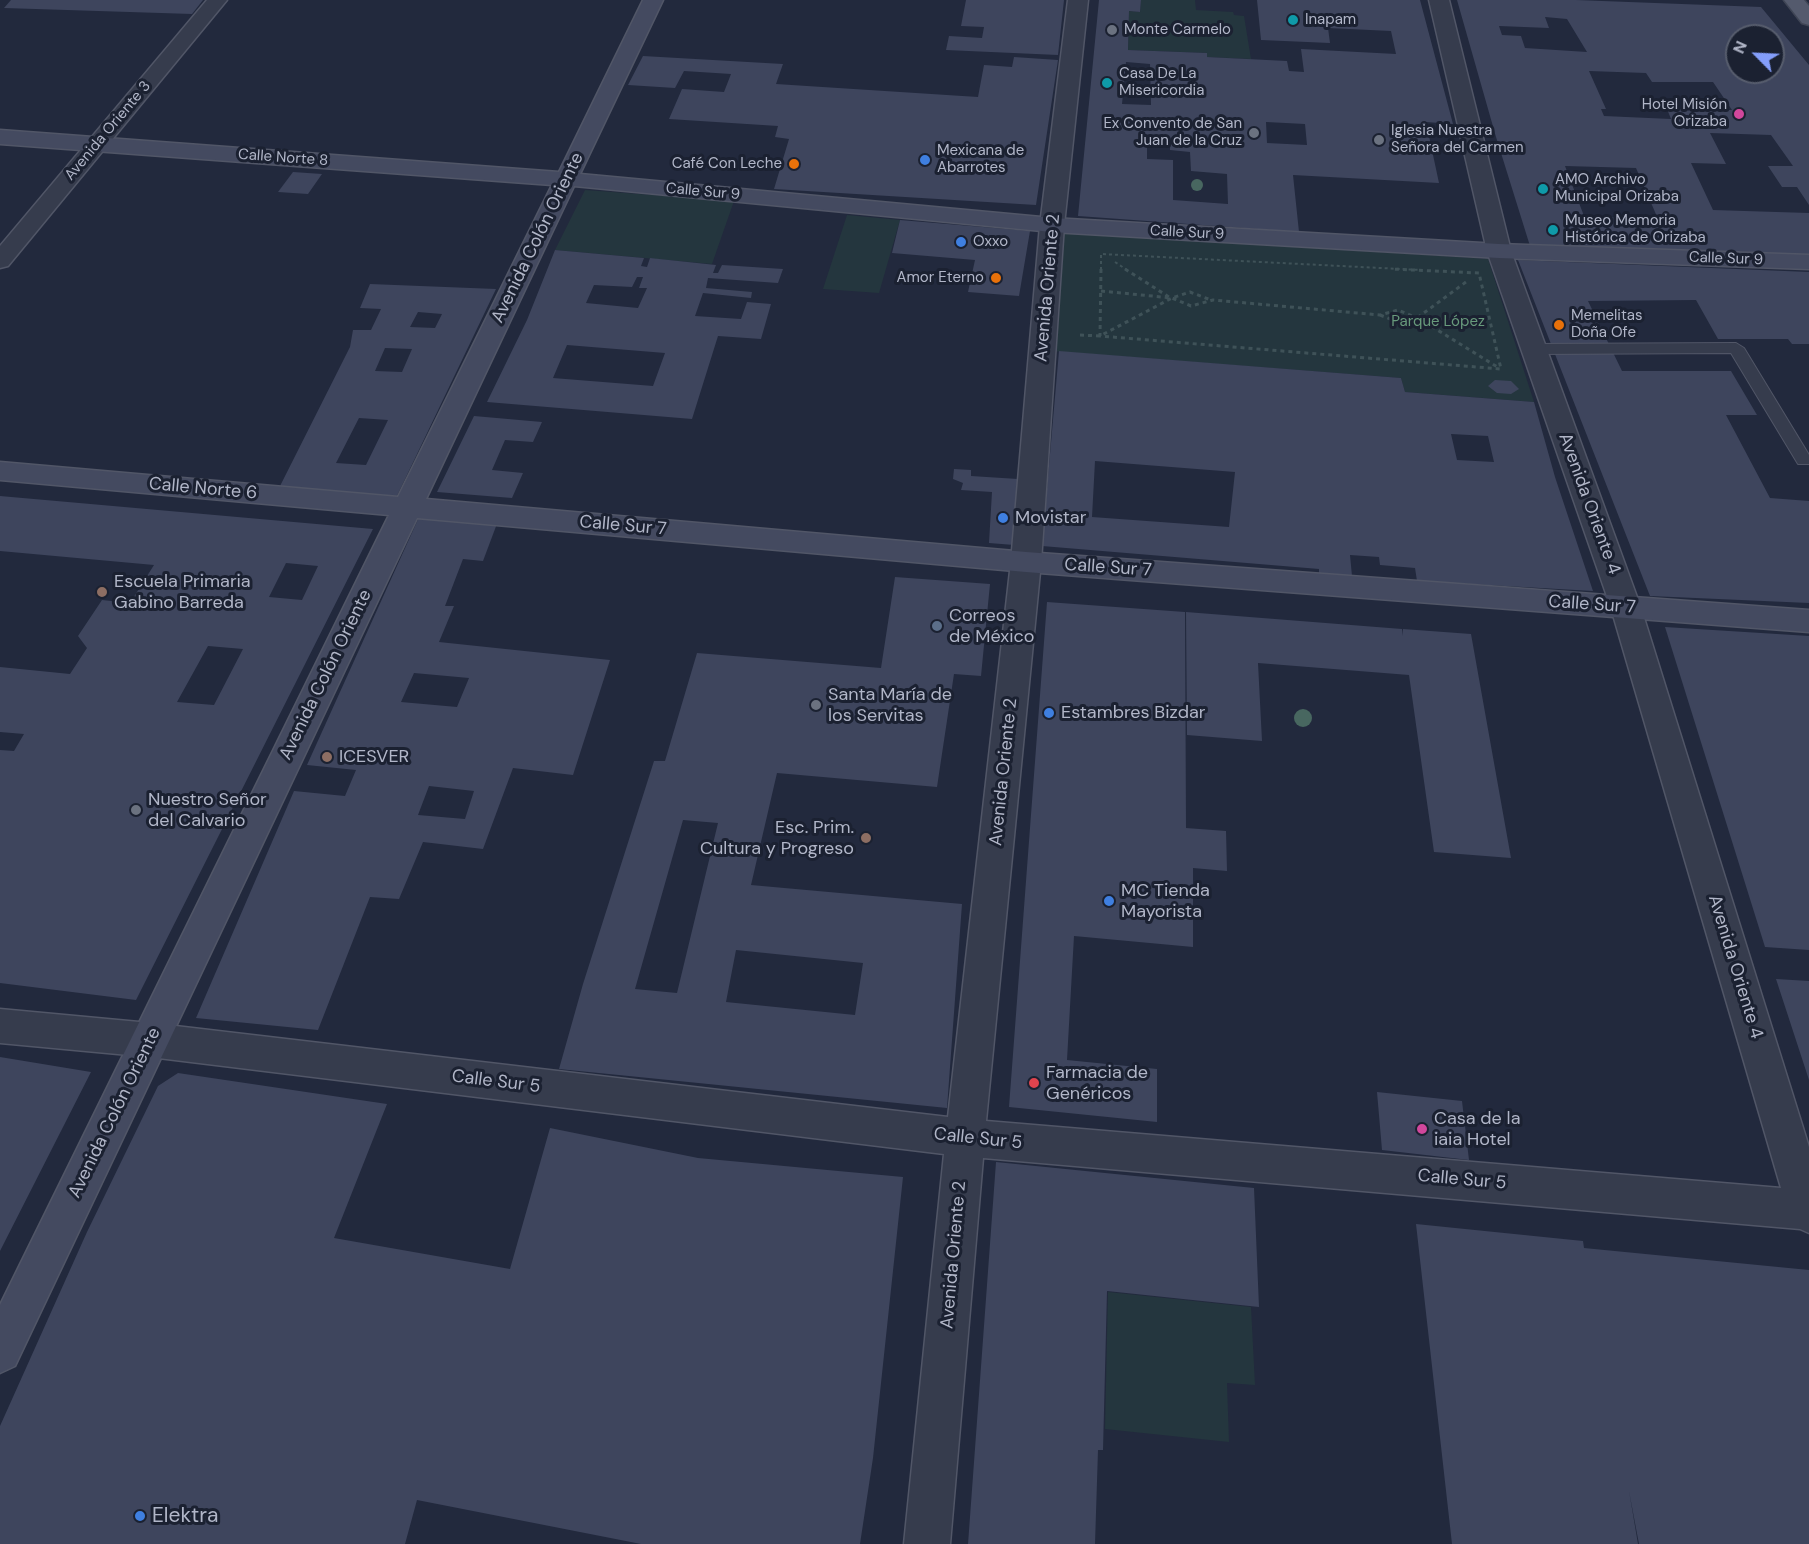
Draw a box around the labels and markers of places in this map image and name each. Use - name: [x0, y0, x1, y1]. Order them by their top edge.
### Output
- place label: Inapam: [1305, 11, 1356, 29]
- marker: Inapam: [1286, 13, 1300, 27]
- place label: Monte Carmelo: [1124, 21, 1231, 39]
- marker: Monte Carmelo: [1105, 23, 1119, 37]
- place label: Casa De La Misericordia: [1119, 65, 1204, 100]
- marker: Casa De La Misericordia: [1100, 76, 1114, 90]
- place label: Hotel Misión Orizaba: [1642, 96, 1727, 131]
- marker: Hotel Misión Orizaba: [1732, 107, 1746, 121]
- place label: Ex Convento de San Juan de la Cruz: [1103, 115, 1242, 150]
- place label: Iglesia Nuestra Señora del Carmen: [1391, 122, 1524, 157]
- marker: Ex Convento de San Juan de la Cruz: [1247, 126, 1261, 140]
- marker: Iglesia Nuestra Señora del Carmen: [1372, 133, 1386, 147]
- place label: Mexicana de Abarrotes: [937, 142, 1024, 177]
- marker: Mexicana de Abarrotes: [918, 153, 932, 167]
- place label: Café Con Leche: [672, 155, 782, 173]
- marker: Café Con Leche: [787, 157, 801, 171]
- place label: AMO Archivo Municipal Orizaba: [1555, 171, 1679, 206]
- marker: AMO Archivo Municipal Orizaba: [1536, 182, 1550, 196]
- place label: Museo Memoria Histórica de Orizaba: [1565, 212, 1706, 247]
- marker: Museo Memoria Histórica de Orizaba: [1546, 223, 1560, 237]
- place label: Oxxo: [973, 233, 1008, 251]
- marker: Oxxo: [954, 235, 968, 249]
- place label: Amor Eterno: [897, 269, 984, 287]
- marker: Amor Eterno: [989, 271, 1003, 285]
- place label: Memelitas Doña Ofe: [1571, 307, 1643, 342]
- marker: Memelitas Doña Ofe: [1552, 318, 1566, 332]
- place label: Movistar: [1015, 507, 1086, 529]
- marker: Movistar: [996, 511, 1010, 525]
- place label: Escuela Primaria Gabino Barreda: [114, 571, 251, 614]
- marker: Escuela Primaria Gabino Barreda: [95, 585, 109, 599]
- place label: Correos de México: [949, 605, 1034, 648]
- marker: Correos de México: [930, 619, 944, 633]
- place label: Santa María de los Servitas: [828, 684, 952, 726]
- marker: Santa María de los Servitas: [809, 698, 823, 712]
- place label: Estambres Bizdar: [1061, 702, 1205, 724]
- marker: Estambres Bizdar: [1042, 706, 1056, 720]
- place label: ICESVER: [339, 746, 409, 768]
- marker: ICESVER: [320, 750, 334, 764]
- place label: Nuestro Señor del Calvario: [148, 789, 267, 832]
- marker: Nuestro Señor del Calvario: [129, 803, 143, 817]
- place label: Esc. Prim. Cultura y Progreso: [700, 817, 854, 860]
- marker: Esc. Prim. Cultura y Progreso: [859, 831, 873, 845]
- place label: MC Tienda Mayorista: [1121, 880, 1210, 922]
- marker: MC Tienda Mayorista: [1102, 894, 1116, 908]
- place label: Farmacia de Genéricos: [1046, 1062, 1148, 1104]
- marker: Farmacia de Genéricos: [1027, 1076, 1041, 1090]
- place label: Casa de la iaia Hotel: [1434, 1108, 1520, 1150]
- marker: Casa de la iaia Hotel: [1415, 1122, 1429, 1136]
- place label: Elektra: [152, 1503, 218, 1529]
- marker: Elektra: [133, 1509, 147, 1523]

